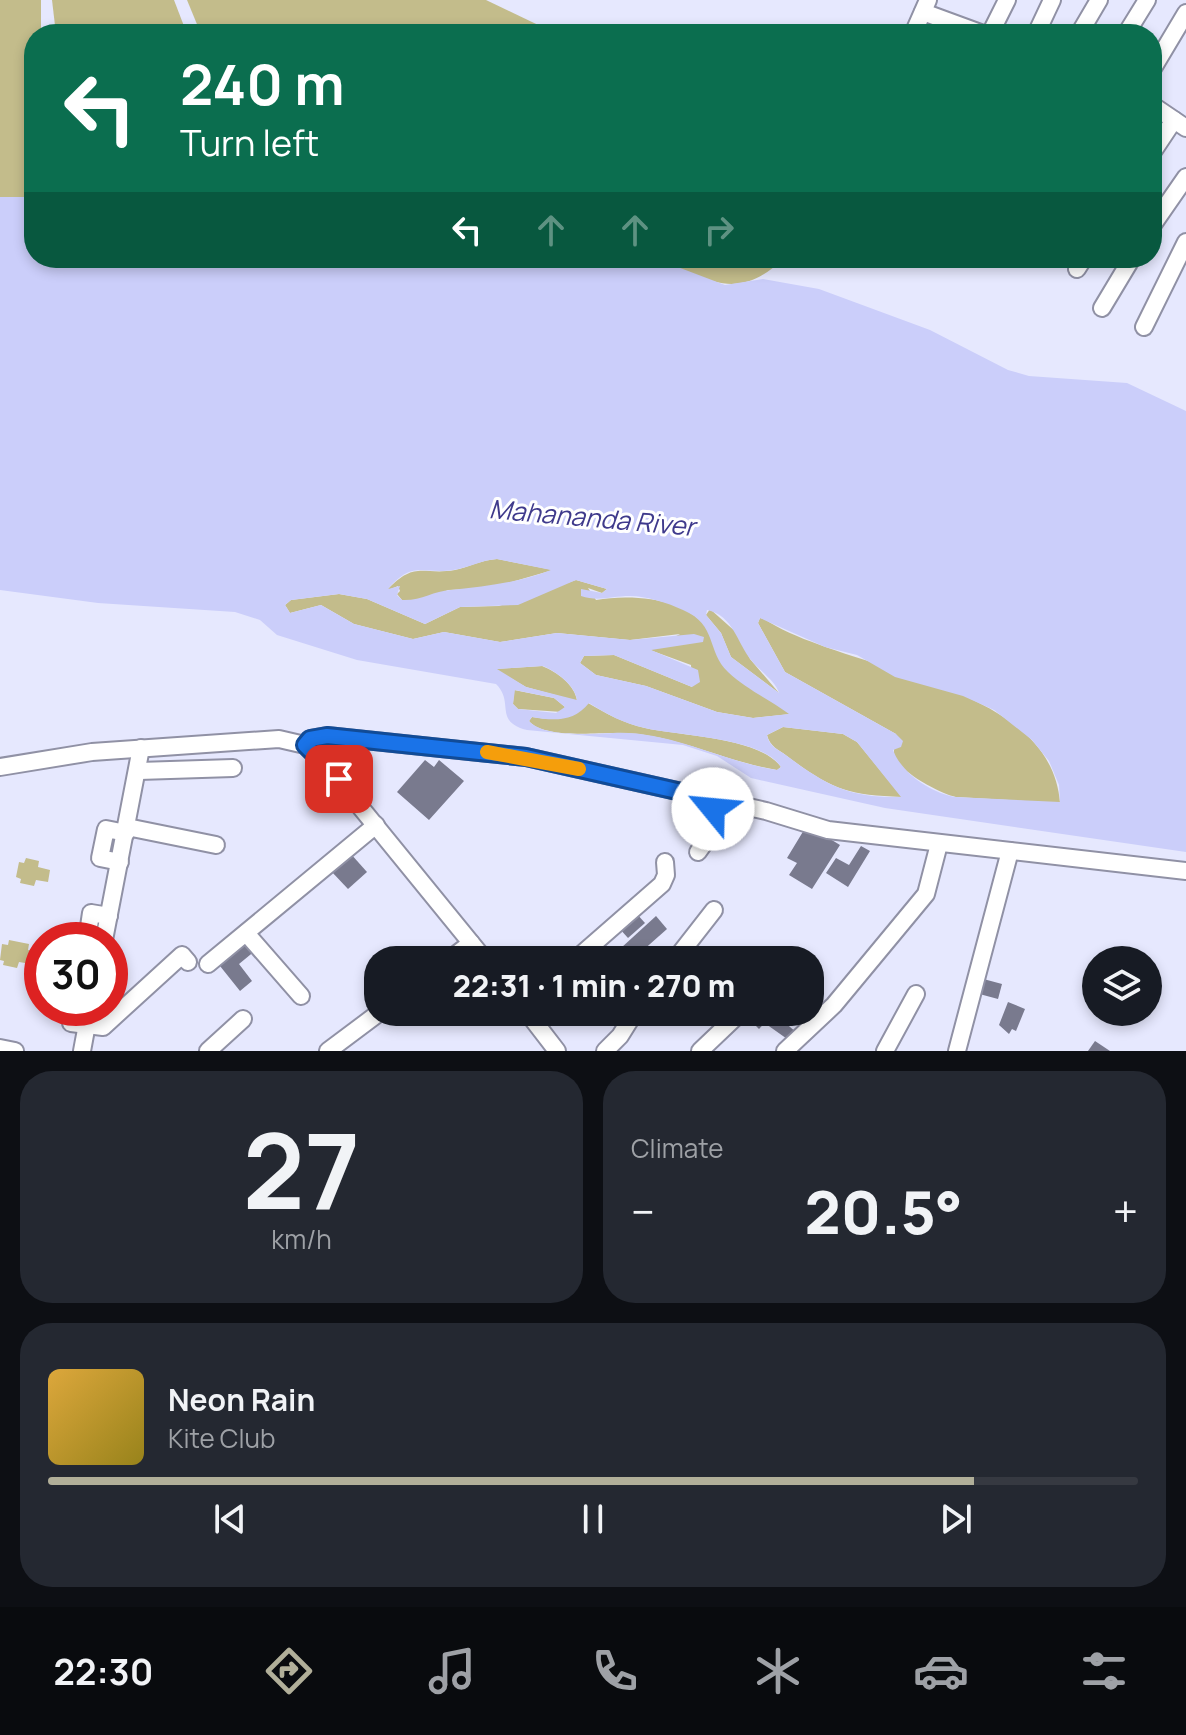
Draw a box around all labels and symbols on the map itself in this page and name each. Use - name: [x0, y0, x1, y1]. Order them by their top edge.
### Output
- water label: Mahananda River: [488, 490, 700, 544]
- pin: [305, 745, 373, 813]
- position arrow: [671, 767, 755, 851]
- speed limit sign: 30: [24, 922, 128, 1026]

